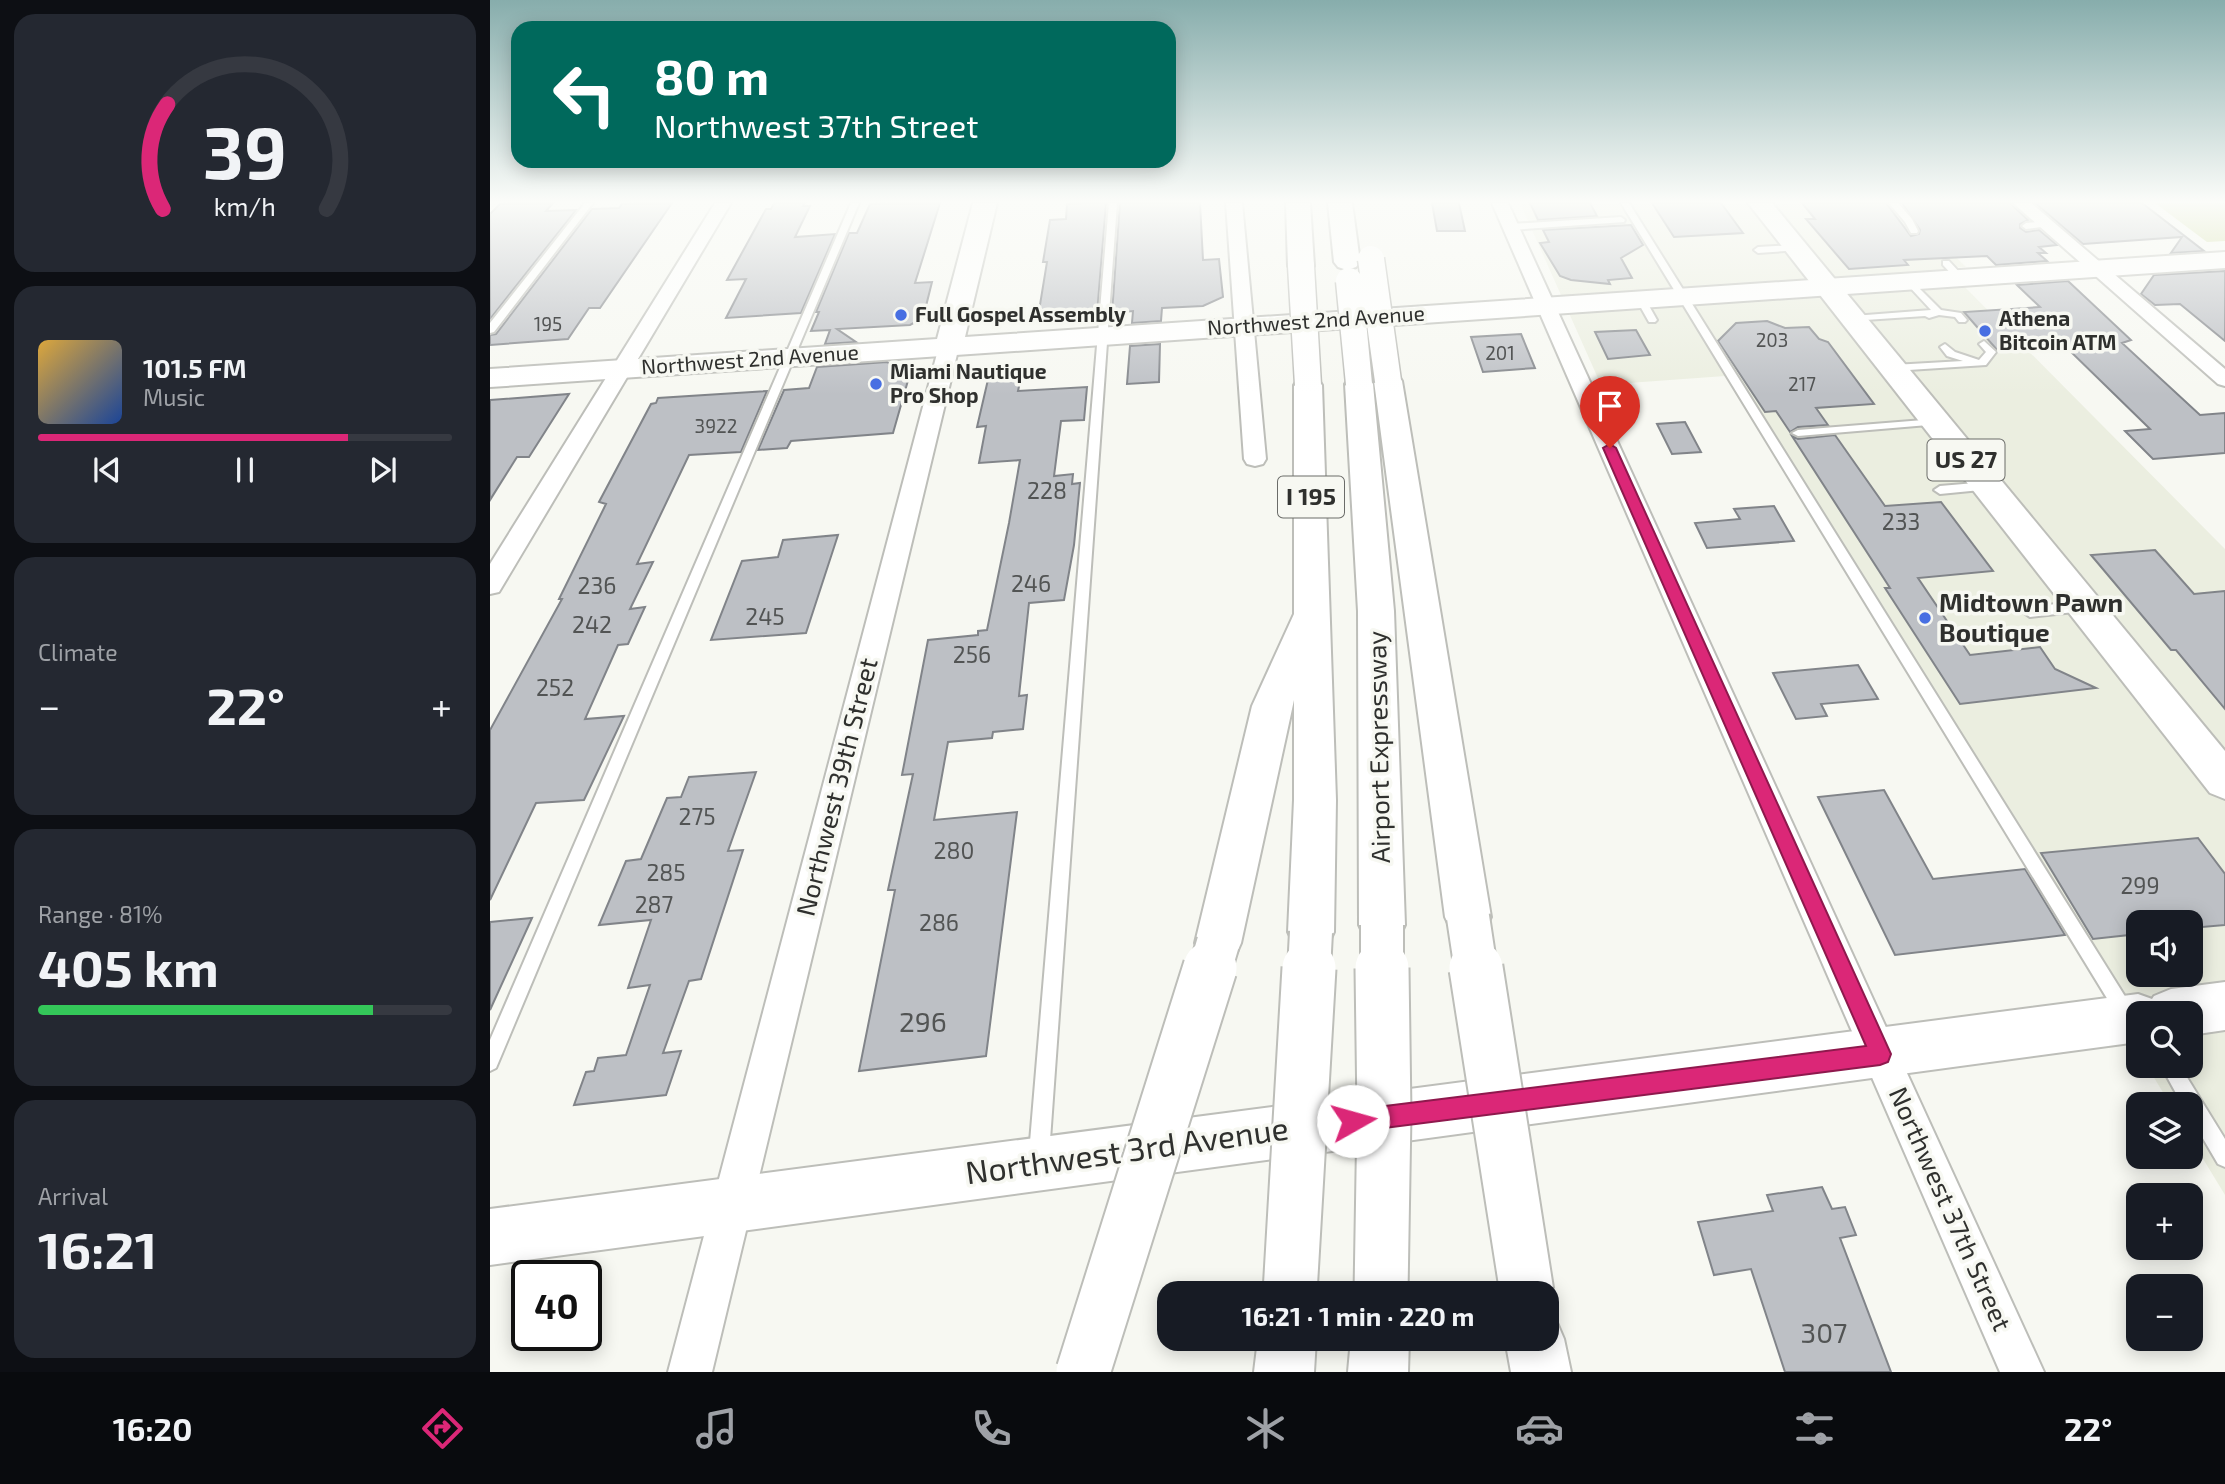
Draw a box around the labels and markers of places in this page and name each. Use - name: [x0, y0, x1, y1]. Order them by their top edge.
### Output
- place label: Full Gospel Assembly: [915, 301, 1126, 327]
- place label: Athena Bitcoin ATM: [1999, 305, 2117, 354]
- marker: Full Gospel Assembly: [893, 307, 909, 323]
- marker: Athena Bitcoin ATM: [1977, 323, 1993, 339]
- place label: Miami Nautique Pro Shop: [890, 358, 1047, 407]
- marker: Miami Nautique Pro Shop: [868, 376, 884, 392]
- pin: [1580, 376, 1640, 448]
- place label: Midtown Pawn Boutique: [1939, 586, 2123, 647]
- marker: Midtown Pawn Boutique: [1917, 610, 1933, 626]

